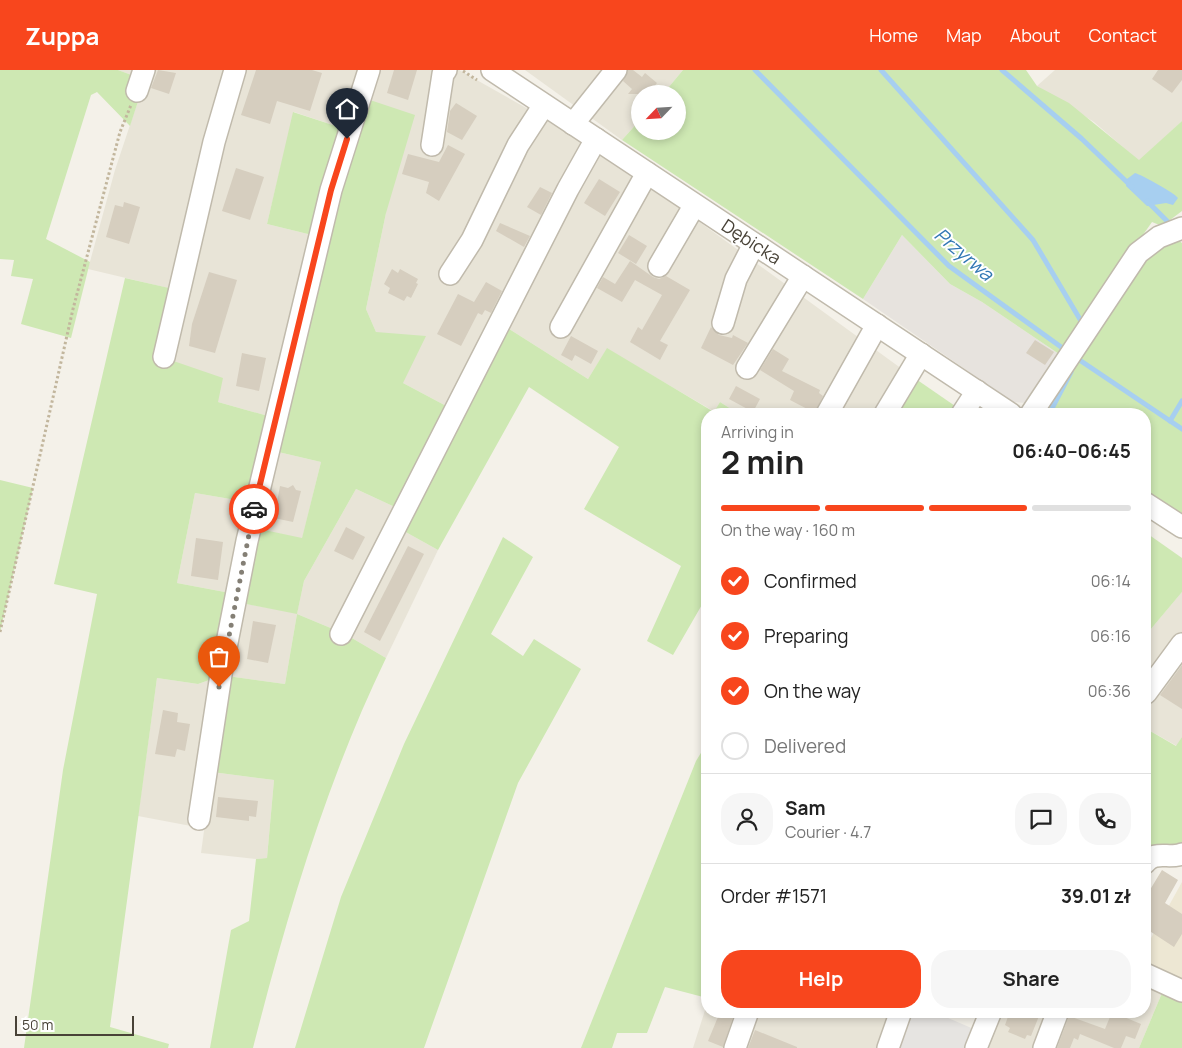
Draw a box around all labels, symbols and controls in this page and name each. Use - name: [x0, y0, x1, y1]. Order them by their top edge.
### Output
- text: Zuppa: [25, 19, 99, 52]
- text: Home: [869, 23, 918, 47]
- text: Map: [946, 23, 982, 47]
- text: About: [1010, 23, 1060, 47]
- text: Contact: [1088, 23, 1157, 47]
- north arrow: [631, 85, 686, 140]
- map controls: [631, 85, 686, 140]
- pin: [326, 88, 368, 139]
- icon: home: [333, 95, 361, 123]
- street label: Dębicka: [717, 213, 786, 269]
- water label: Przyrwa: [929, 222, 1000, 287]
- text: Arriving in: [721, 421, 794, 443]
- text: 06:40–06:45: [1012, 438, 1131, 464]
- text: 2 min: [721, 440, 804, 484]
- courier: [229, 484, 279, 534]
- icon: car: [240, 495, 268, 523]
- text: On the way · 160 m: [721, 519, 855, 541]
- icon: check: [721, 567, 749, 595]
- text: Confirmed: [764, 568, 857, 594]
- text: 06:14: [1091, 570, 1131, 592]
- icon: check: [721, 622, 749, 650]
- text: Preparing: [764, 623, 849, 649]
- text: 06:16: [1090, 625, 1131, 647]
- pin: [198, 636, 240, 687]
- icon: bag: [205, 643, 233, 671]
- icon: check: [721, 677, 749, 705]
- text: On the way: [764, 678, 861, 704]
- text: 06:36: [1088, 680, 1131, 702]
- text: Delivered: [764, 733, 846, 759]
- button: person: [721, 793, 773, 845]
- button: chat: [1015, 793, 1067, 845]
- button: phone: [1079, 793, 1131, 845]
- text: Sam: [785, 795, 826, 821]
- text: Courier · 4.7: [785, 821, 871, 843]
- text: Order #1571: [721, 883, 827, 909]
- text: 39.01 zł: [1061, 883, 1131, 909]
- button: Help: [721, 950, 921, 1008]
- button: Share: [931, 950, 1131, 1008]
- scale bar: [15, 1013, 134, 1036]
- text: 50 m: [22, 1015, 53, 1034]

